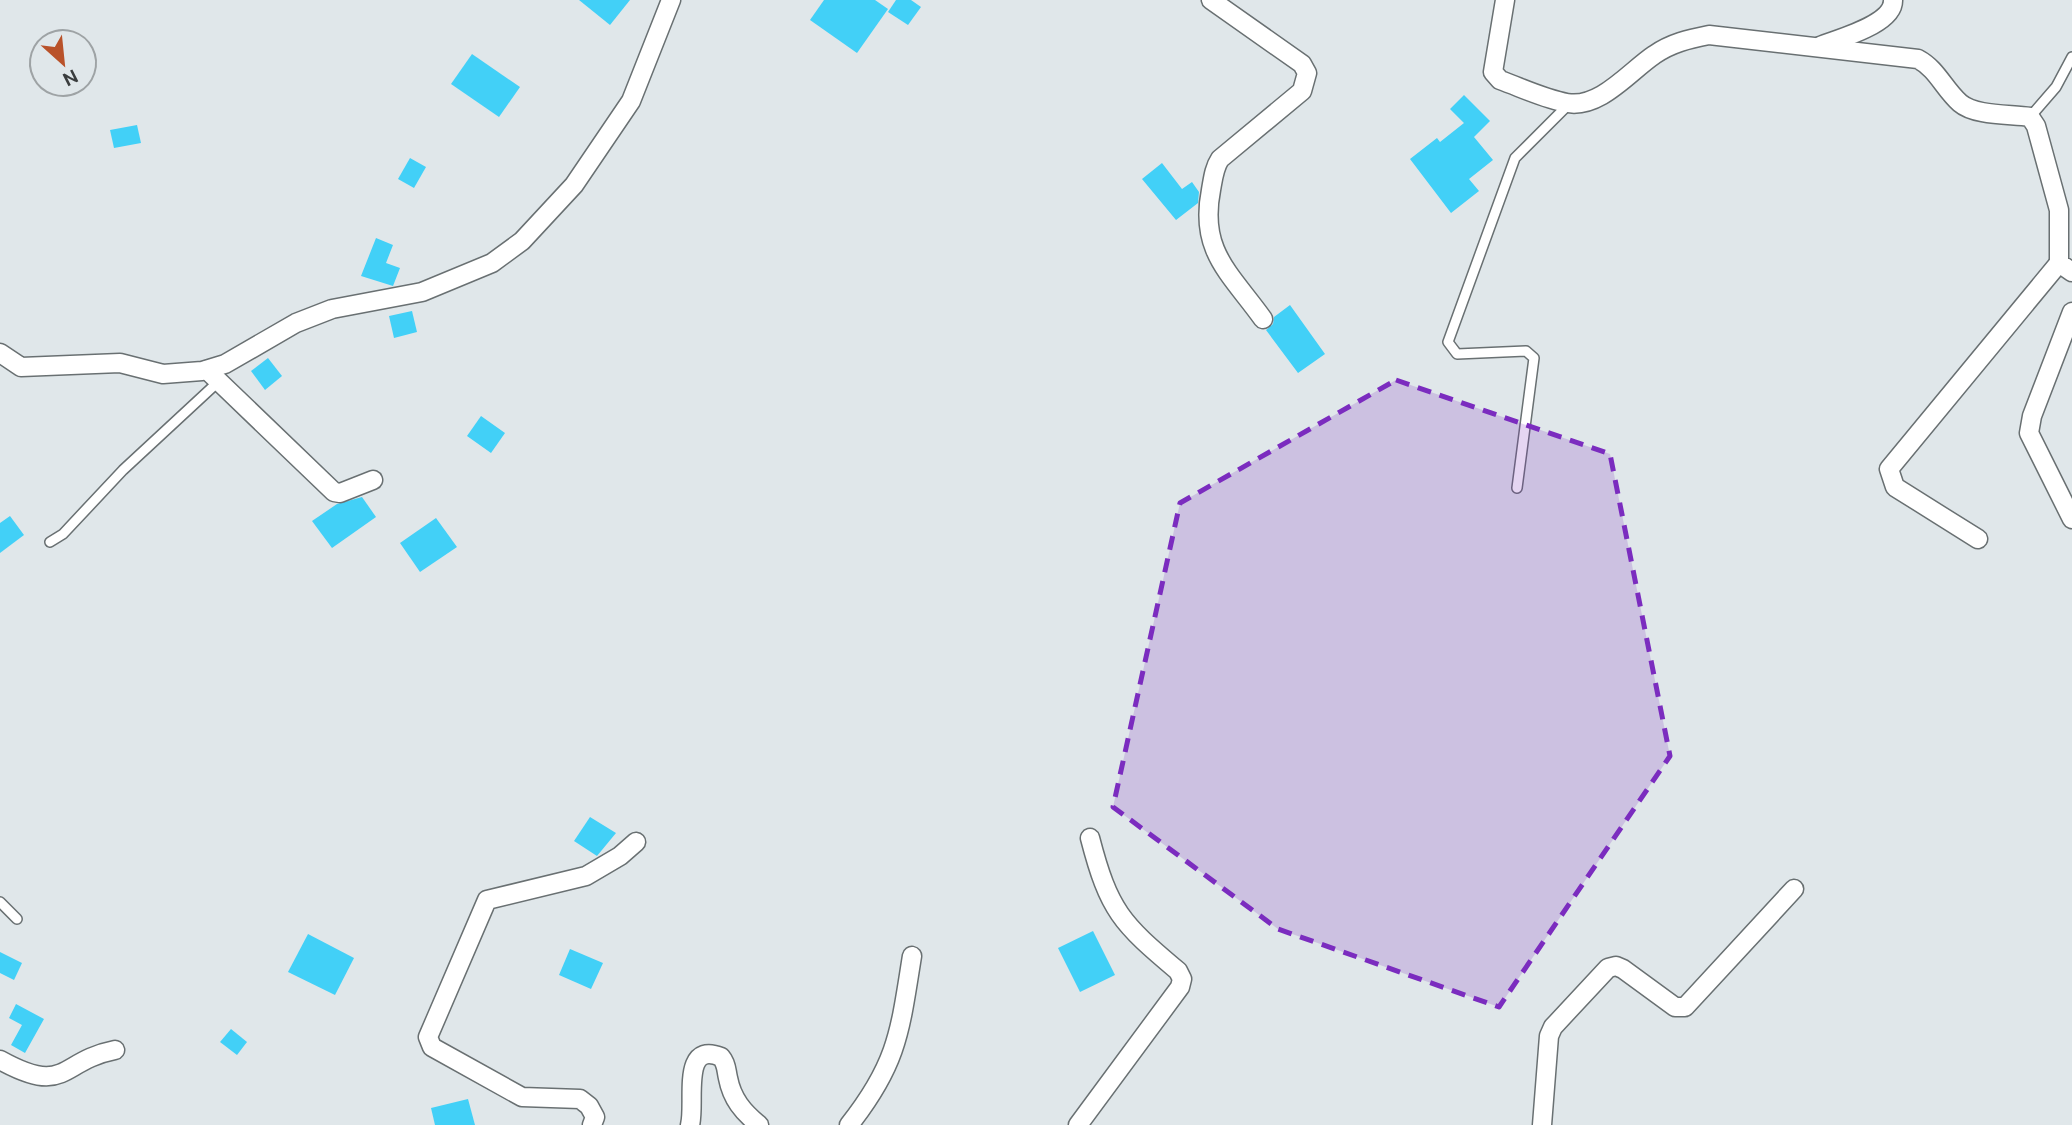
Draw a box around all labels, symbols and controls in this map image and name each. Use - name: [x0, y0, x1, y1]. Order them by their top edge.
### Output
- north arrow: [28, 28, 98, 98]
- text: N: [59, 65, 82, 91]

